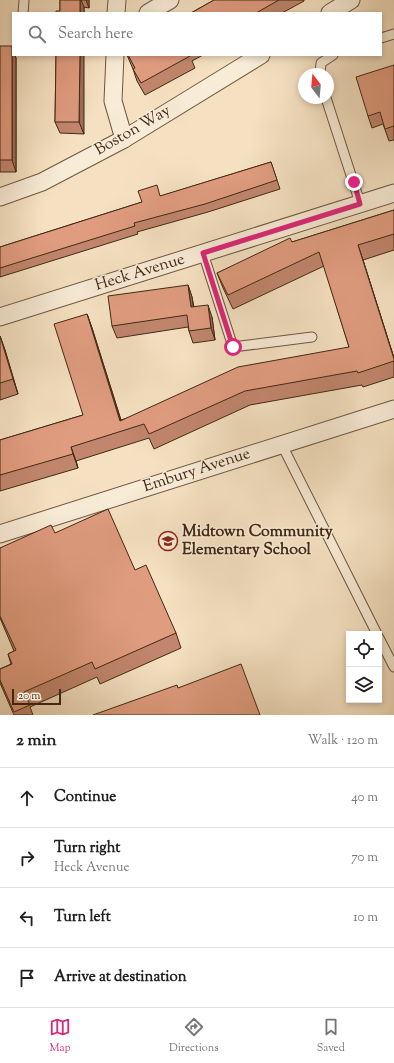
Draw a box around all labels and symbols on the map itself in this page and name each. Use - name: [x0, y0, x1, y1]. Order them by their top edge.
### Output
- north arrow: [298, 68, 334, 104]
- street label: Boston Way: [91, 100, 175, 162]
- route end: [345, 173, 363, 191]
- street label: Heck Avenue: [92, 248, 188, 298]
- route start: [224, 338, 242, 356]
- street label: Embury Avenue: [140, 443, 254, 499]
- place label: Midtown Community Elementary School: [182, 521, 333, 562]
- school or university icon: Midtown Community Elementary School: [157, 530, 179, 552]
- scale bar: [12, 687, 61, 706]

